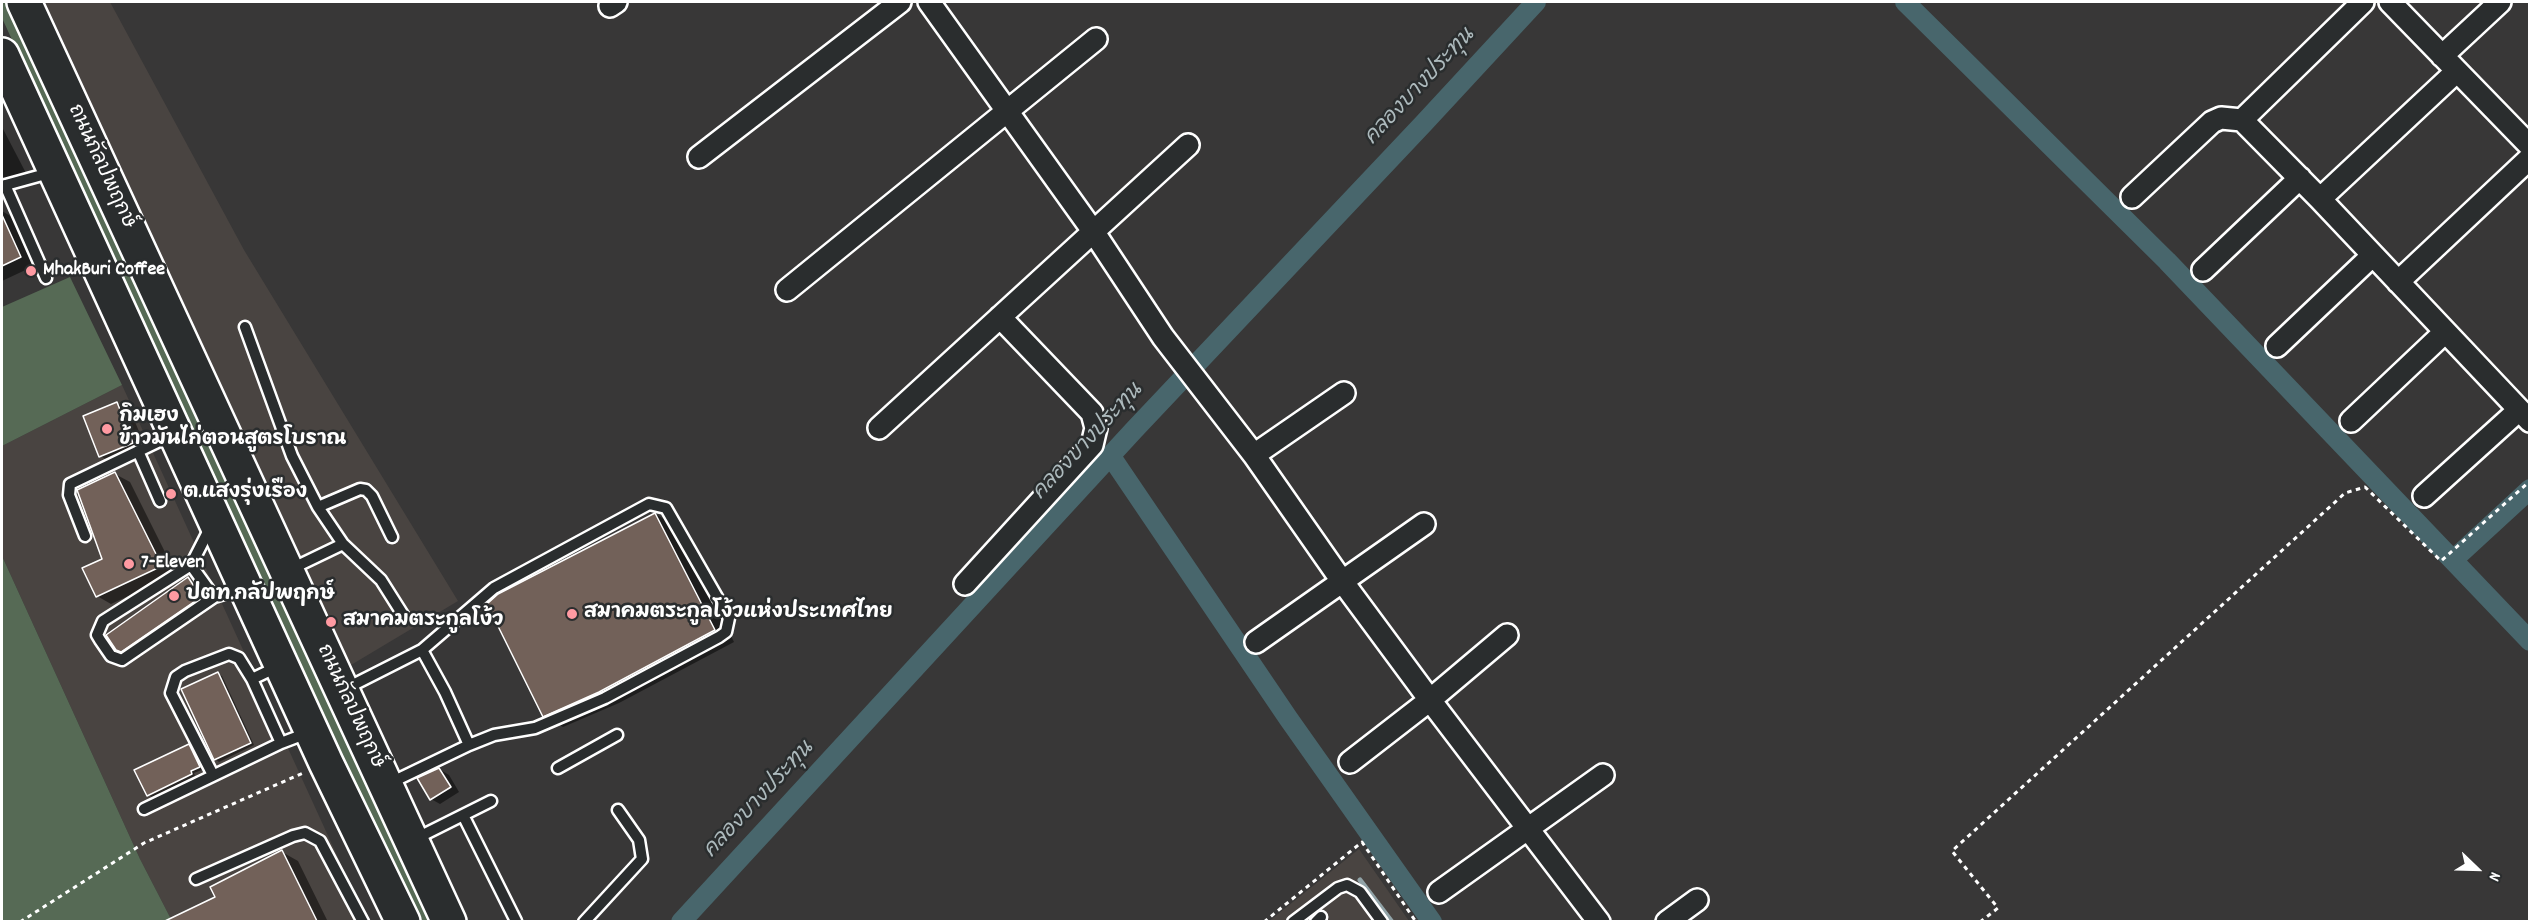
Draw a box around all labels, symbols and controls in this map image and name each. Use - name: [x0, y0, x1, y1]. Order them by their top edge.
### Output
- water label: คลองบางประทุน: [1361, 25, 1481, 151]
- street label: ถนนกัลปพฤกษ์: [61, 101, 139, 233]
- place label: MhakBuri Coffee: [43, 259, 165, 283]
- marker: MhakBuri Coffee: [24, 264, 38, 278]
- water label: คลองบางประทุน: [1029, 380, 1149, 506]
- place label: กิมเฮง ข้าวมันไก่ตอนสูตรโบราณ: [119, 406, 346, 453]
- marker: กิมเฮง ข้าวมันไก่ตอนสูตรโบราณ: [100, 422, 114, 436]
- place label: ต.แสงรุ่งเรือง: [183, 482, 307, 506]
- marker: ต.แสงรุ่งเรือง: [164, 487, 178, 501]
- place label: 7-Eleven: [141, 552, 205, 576]
- marker: 7-Eleven: [122, 557, 136, 571]
- place label: ปตท.กลัปพฤกษ์: [186, 584, 335, 608]
- marker: ปตท.กลัปพฤกษ์: [167, 589, 181, 603]
- place label: สมาคมตระกูลโง้วแห่งประเทศไทย: [584, 602, 893, 626]
- marker: สมาคมตระกูลโง้วแห่งประเทศไทย: [565, 607, 579, 621]
- place label: สมาคมตระกูลโง้ว: [343, 610, 503, 634]
- marker: สมาคมตระกูลโง้ว: [324, 615, 338, 629]
- street label: ถนนกัลปพฤกษ์: [310, 641, 388, 773]
- water label: คลองบางประทุน: [700, 738, 820, 864]
- north arrow: [2447, 839, 2507, 899]
- text: N: [2482, 868, 2506, 884]

